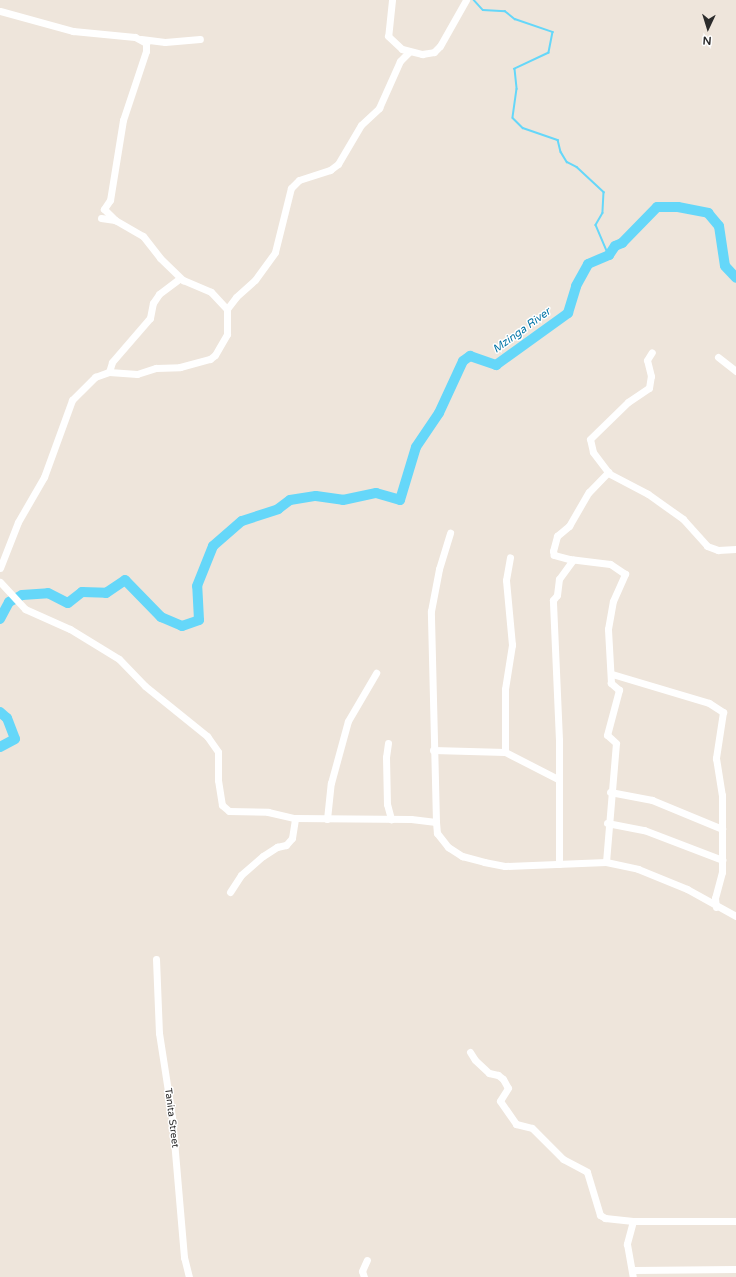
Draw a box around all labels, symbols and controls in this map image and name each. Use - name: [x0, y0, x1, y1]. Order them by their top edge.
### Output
- north arrow: [688, 8, 728, 48]
- text: N: [702, 34, 712, 47]
- water label: Mzinga River: [490, 306, 554, 356]
- street label: Tanita Street: [161, 1087, 181, 1149]

